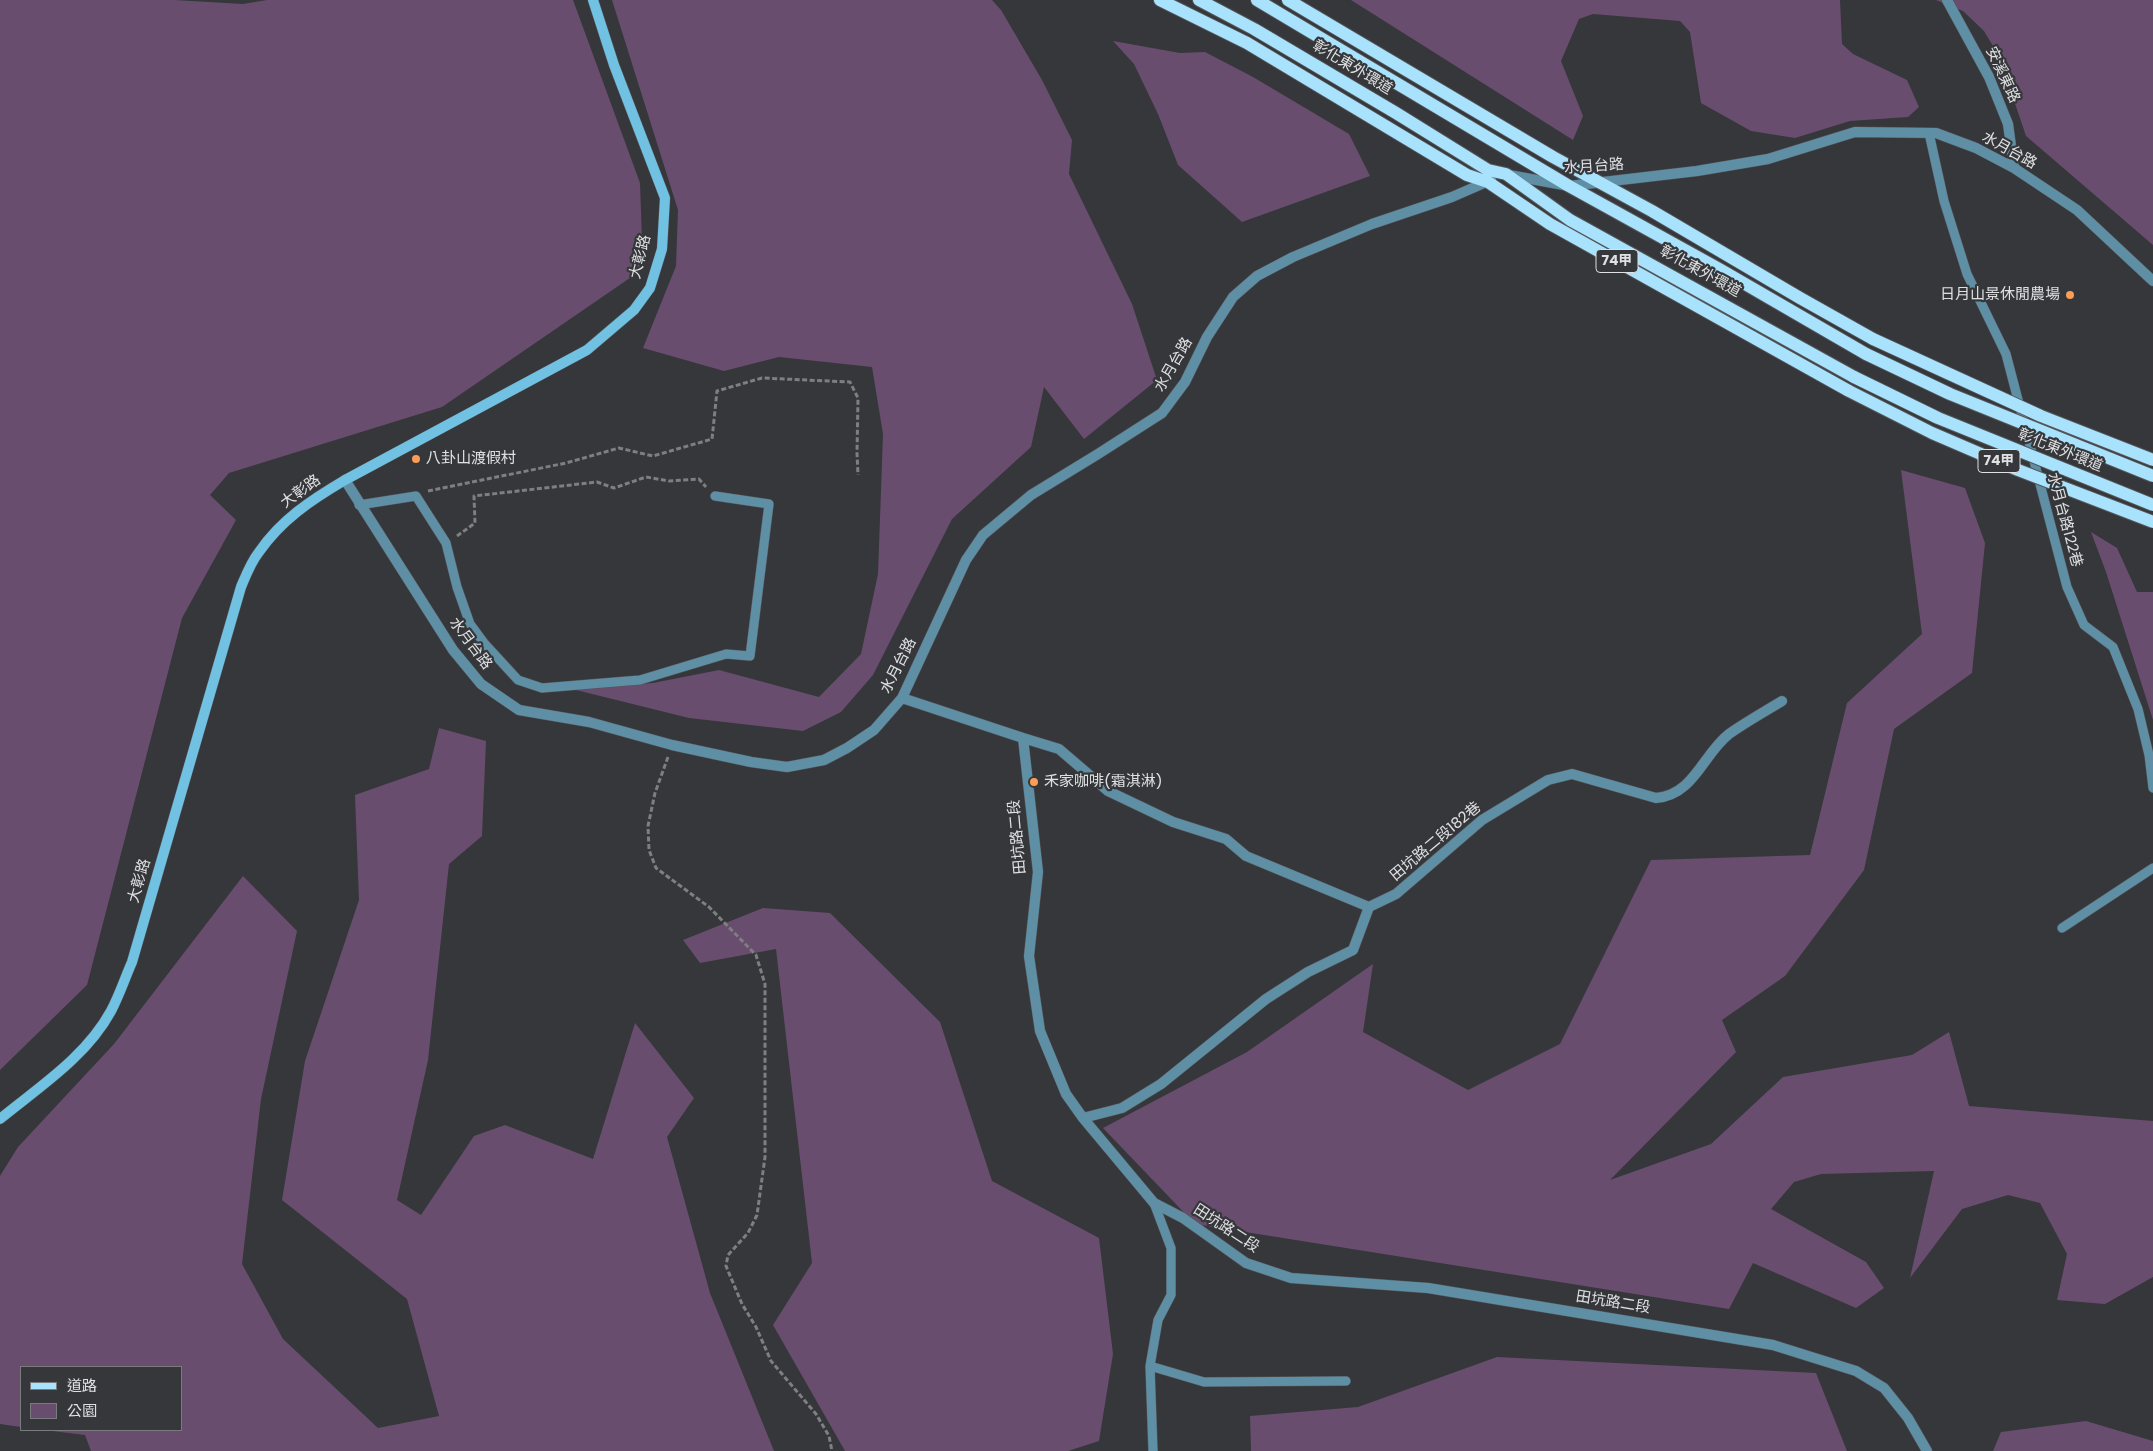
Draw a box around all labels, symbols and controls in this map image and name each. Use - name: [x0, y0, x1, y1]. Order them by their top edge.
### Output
- street label: 彰化東外環道: [1309, 37, 1395, 99]
- street label: 安溪東路: [1981, 44, 2023, 106]
- street label: 水月台路: [1978, 129, 2040, 173]
- street label: 水月台路: [1563, 156, 1625, 178]
- street label: 大彰路: [627, 233, 655, 281]
- street label: 彰化東外環道: [1656, 242, 1744, 302]
- road number: 74甲: [1596, 250, 1638, 272]
- place label: 日月山景休閒農場: [1940, 286, 2060, 304]
- marker: 日月山景休閒農場: [2064, 289, 2076, 301]
- street label: 水月台路: [1151, 335, 1197, 395]
- street label: 彰化東外環道: [2015, 426, 2105, 476]
- place label: 八卦山渡假村: [426, 450, 516, 468]
- road number: 74甲: [1978, 450, 2020, 472]
- marker: 八卦山渡假村: [410, 453, 422, 465]
- street label: 大彰路: [278, 471, 324, 513]
- street label: 水月台路122巷: [2043, 471, 2085, 569]
- street label: 水月台路: [445, 615, 495, 673]
- street label: 水月台路: [877, 635, 921, 697]
- place label: 禾家咖啡(霜淇淋): [1044, 773, 1163, 791]
- marker: 禾家咖啡(霜淇淋): [1028, 776, 1040, 788]
- street label: 田坑路二段: [1006, 799, 1030, 875]
- street label: 田坑路二段182巷: [1387, 799, 1485, 885]
- street label: 大彰路: [125, 857, 155, 905]
- street label: 田坑路二段: [1190, 1201, 1262, 1257]
- street label: 田坑路二段: [1575, 1288, 1651, 1318]
- legend: [20, 1366, 182, 1431]
- text: 道路: [67, 1375, 97, 1396]
- text: 公園: [67, 1400, 97, 1421]

